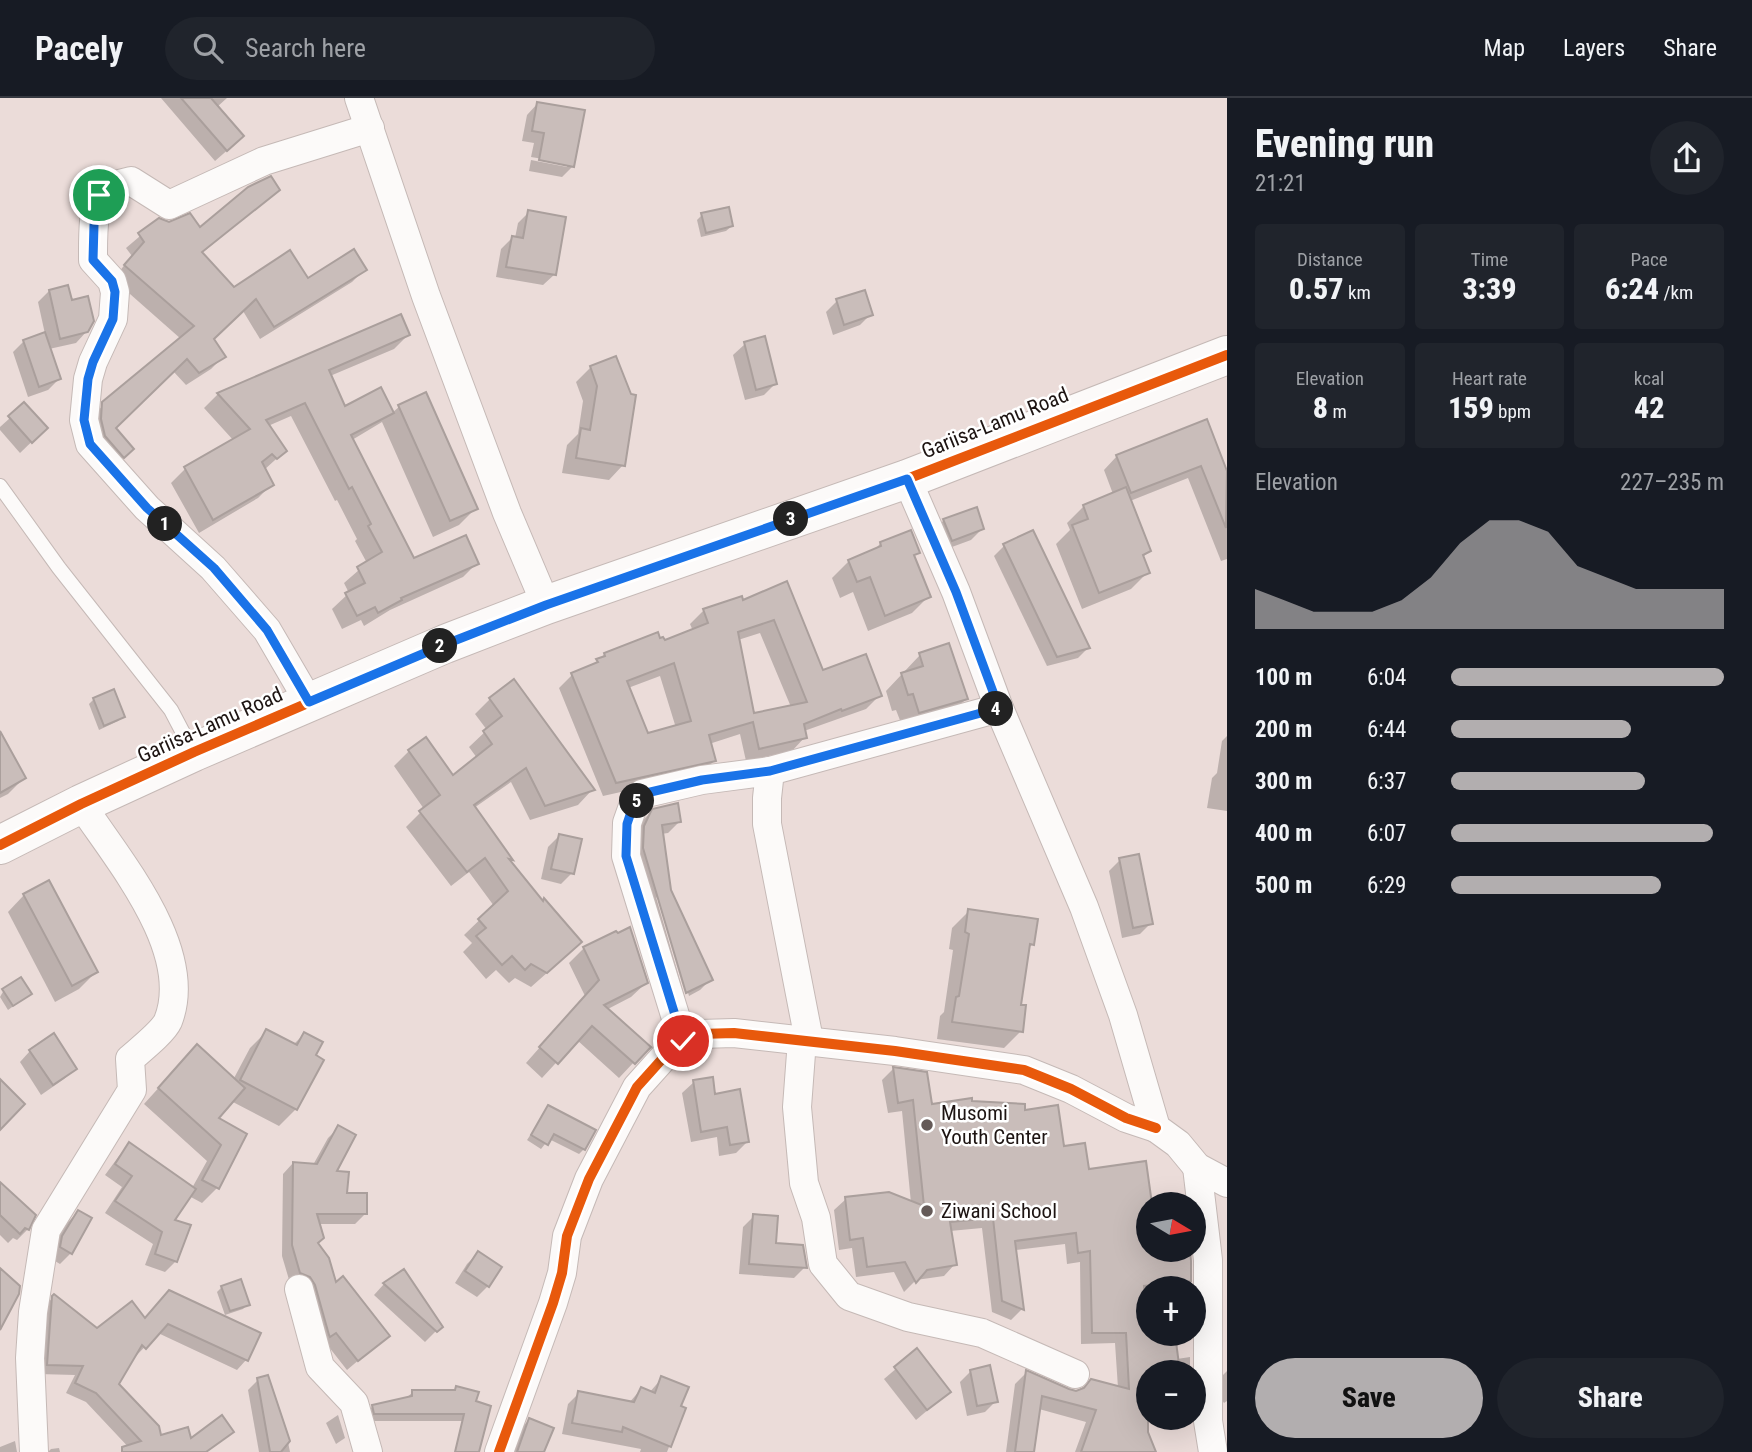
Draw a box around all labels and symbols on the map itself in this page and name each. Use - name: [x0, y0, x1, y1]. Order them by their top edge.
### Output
- pin: [69, 165, 129, 225]
- street label: Gariisa-Lamu Road: [918, 383, 1072, 463]
- pin: 3: [774, 502, 808, 536]
- pin: 1: [148, 506, 182, 542]
- pin: 2: [422, 628, 458, 664]
- street label: Gariisa-Lamu Road: [134, 682, 286, 768]
- pin: 4: [978, 692, 1014, 726]
- pin: 5: [620, 784, 654, 818]
- pin: [653, 1011, 713, 1071]
- place label: Musomi Youth Center: [941, 1101, 1048, 1149]
- marker: Musomi Youth Center: [919, 1117, 935, 1133]
- north arrow: [1136, 1192, 1206, 1262]
- place label: Ziwani School: [941, 1199, 1057, 1223]
- marker: Ziwani School: [919, 1203, 935, 1219]

